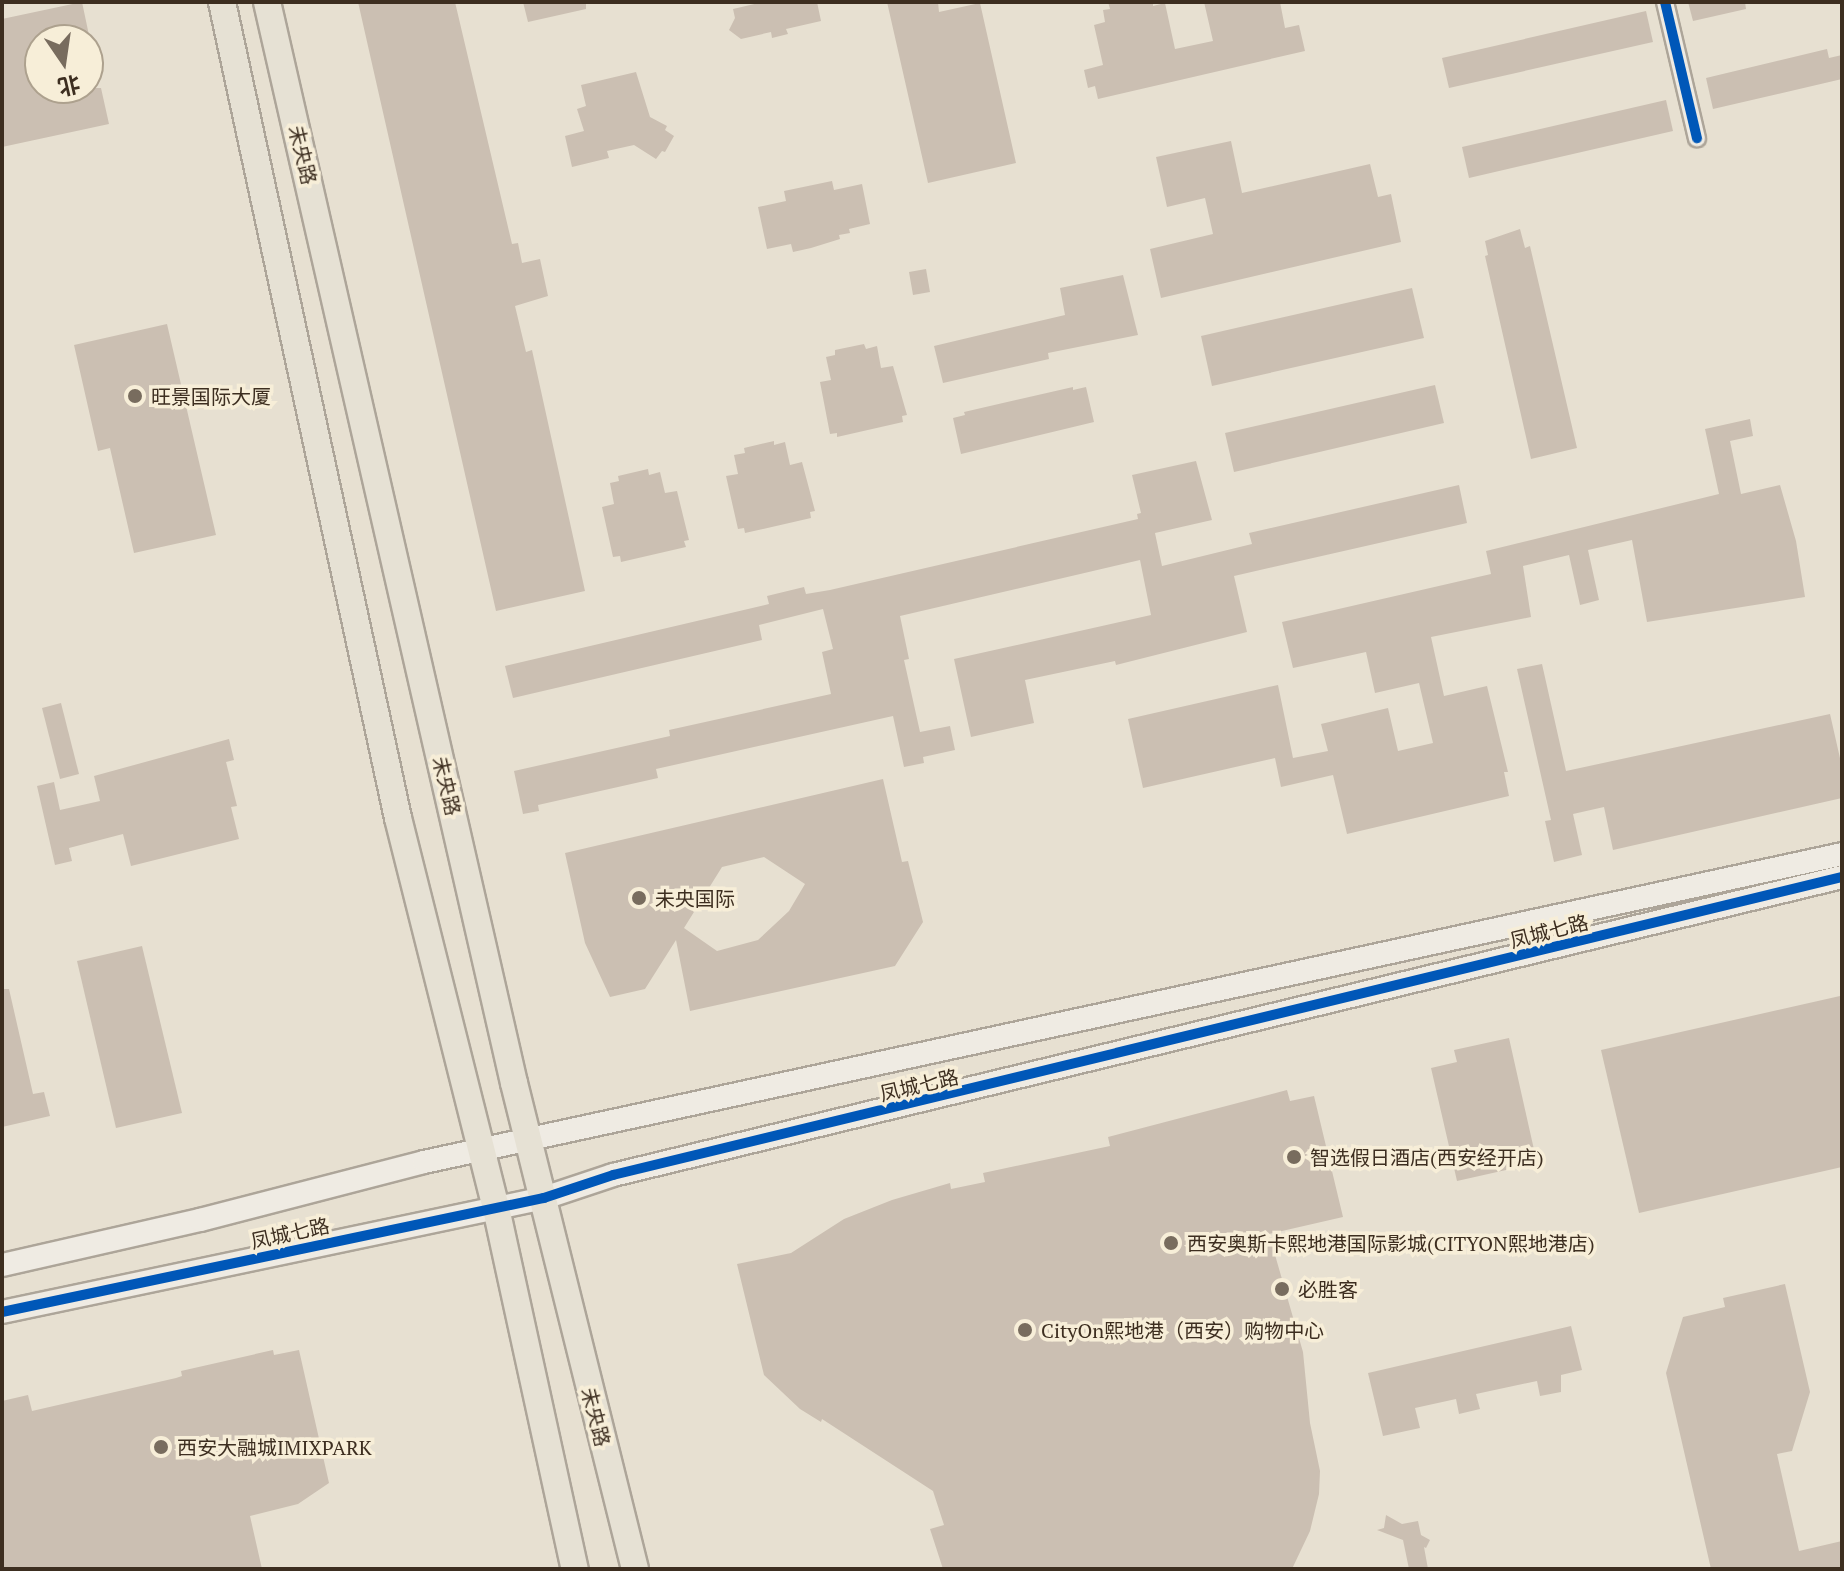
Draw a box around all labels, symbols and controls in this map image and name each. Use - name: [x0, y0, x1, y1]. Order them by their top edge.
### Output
- north arrow: [24, 24, 104, 104]
- text: 北: [55, 69, 83, 103]
- street label: 未央路: [285, 123, 321, 187]
- place label: 旺景国际大厦: [151, 384, 271, 408]
- marker: 旺景国际大厦: [126, 387, 144, 405]
- street label: 未央路: [429, 754, 465, 818]
- place label: 未央国际: [655, 886, 735, 910]
- marker: 未央国际: [630, 889, 648, 907]
- street label: 凤城七路: [1507, 910, 1591, 952]
- street label: 凤城七路: [877, 1064, 961, 1106]
- place label: 智选假日酒店(西安经开店): [1310, 1145, 1544, 1169]
- marker: 智选假日酒店(西安经开店): [1285, 1148, 1303, 1166]
- street label: 凤城七路: [248, 1213, 332, 1253]
- place label: 西安奥斯卡熙地港国际影城(CITYON熙地港店): [1187, 1231, 1595, 1255]
- marker: 西安奥斯卡熙地港国际影城(CITYON熙地港店): [1162, 1234, 1180, 1252]
- place label: 必胜客: [1298, 1277, 1358, 1301]
- marker: 必胜客: [1273, 1280, 1291, 1298]
- place label: CityOn熙地港（西安）购物中心: [1041, 1318, 1324, 1342]
- marker: CityOn熙地港（西安）购物中心: [1016, 1321, 1034, 1339]
- street label: 未央路: [577, 1385, 615, 1449]
- place label: 西安大融城IMIXPARK: [177, 1435, 372, 1459]
- marker: 西安大融城IMIXPARK: [152, 1438, 170, 1456]

